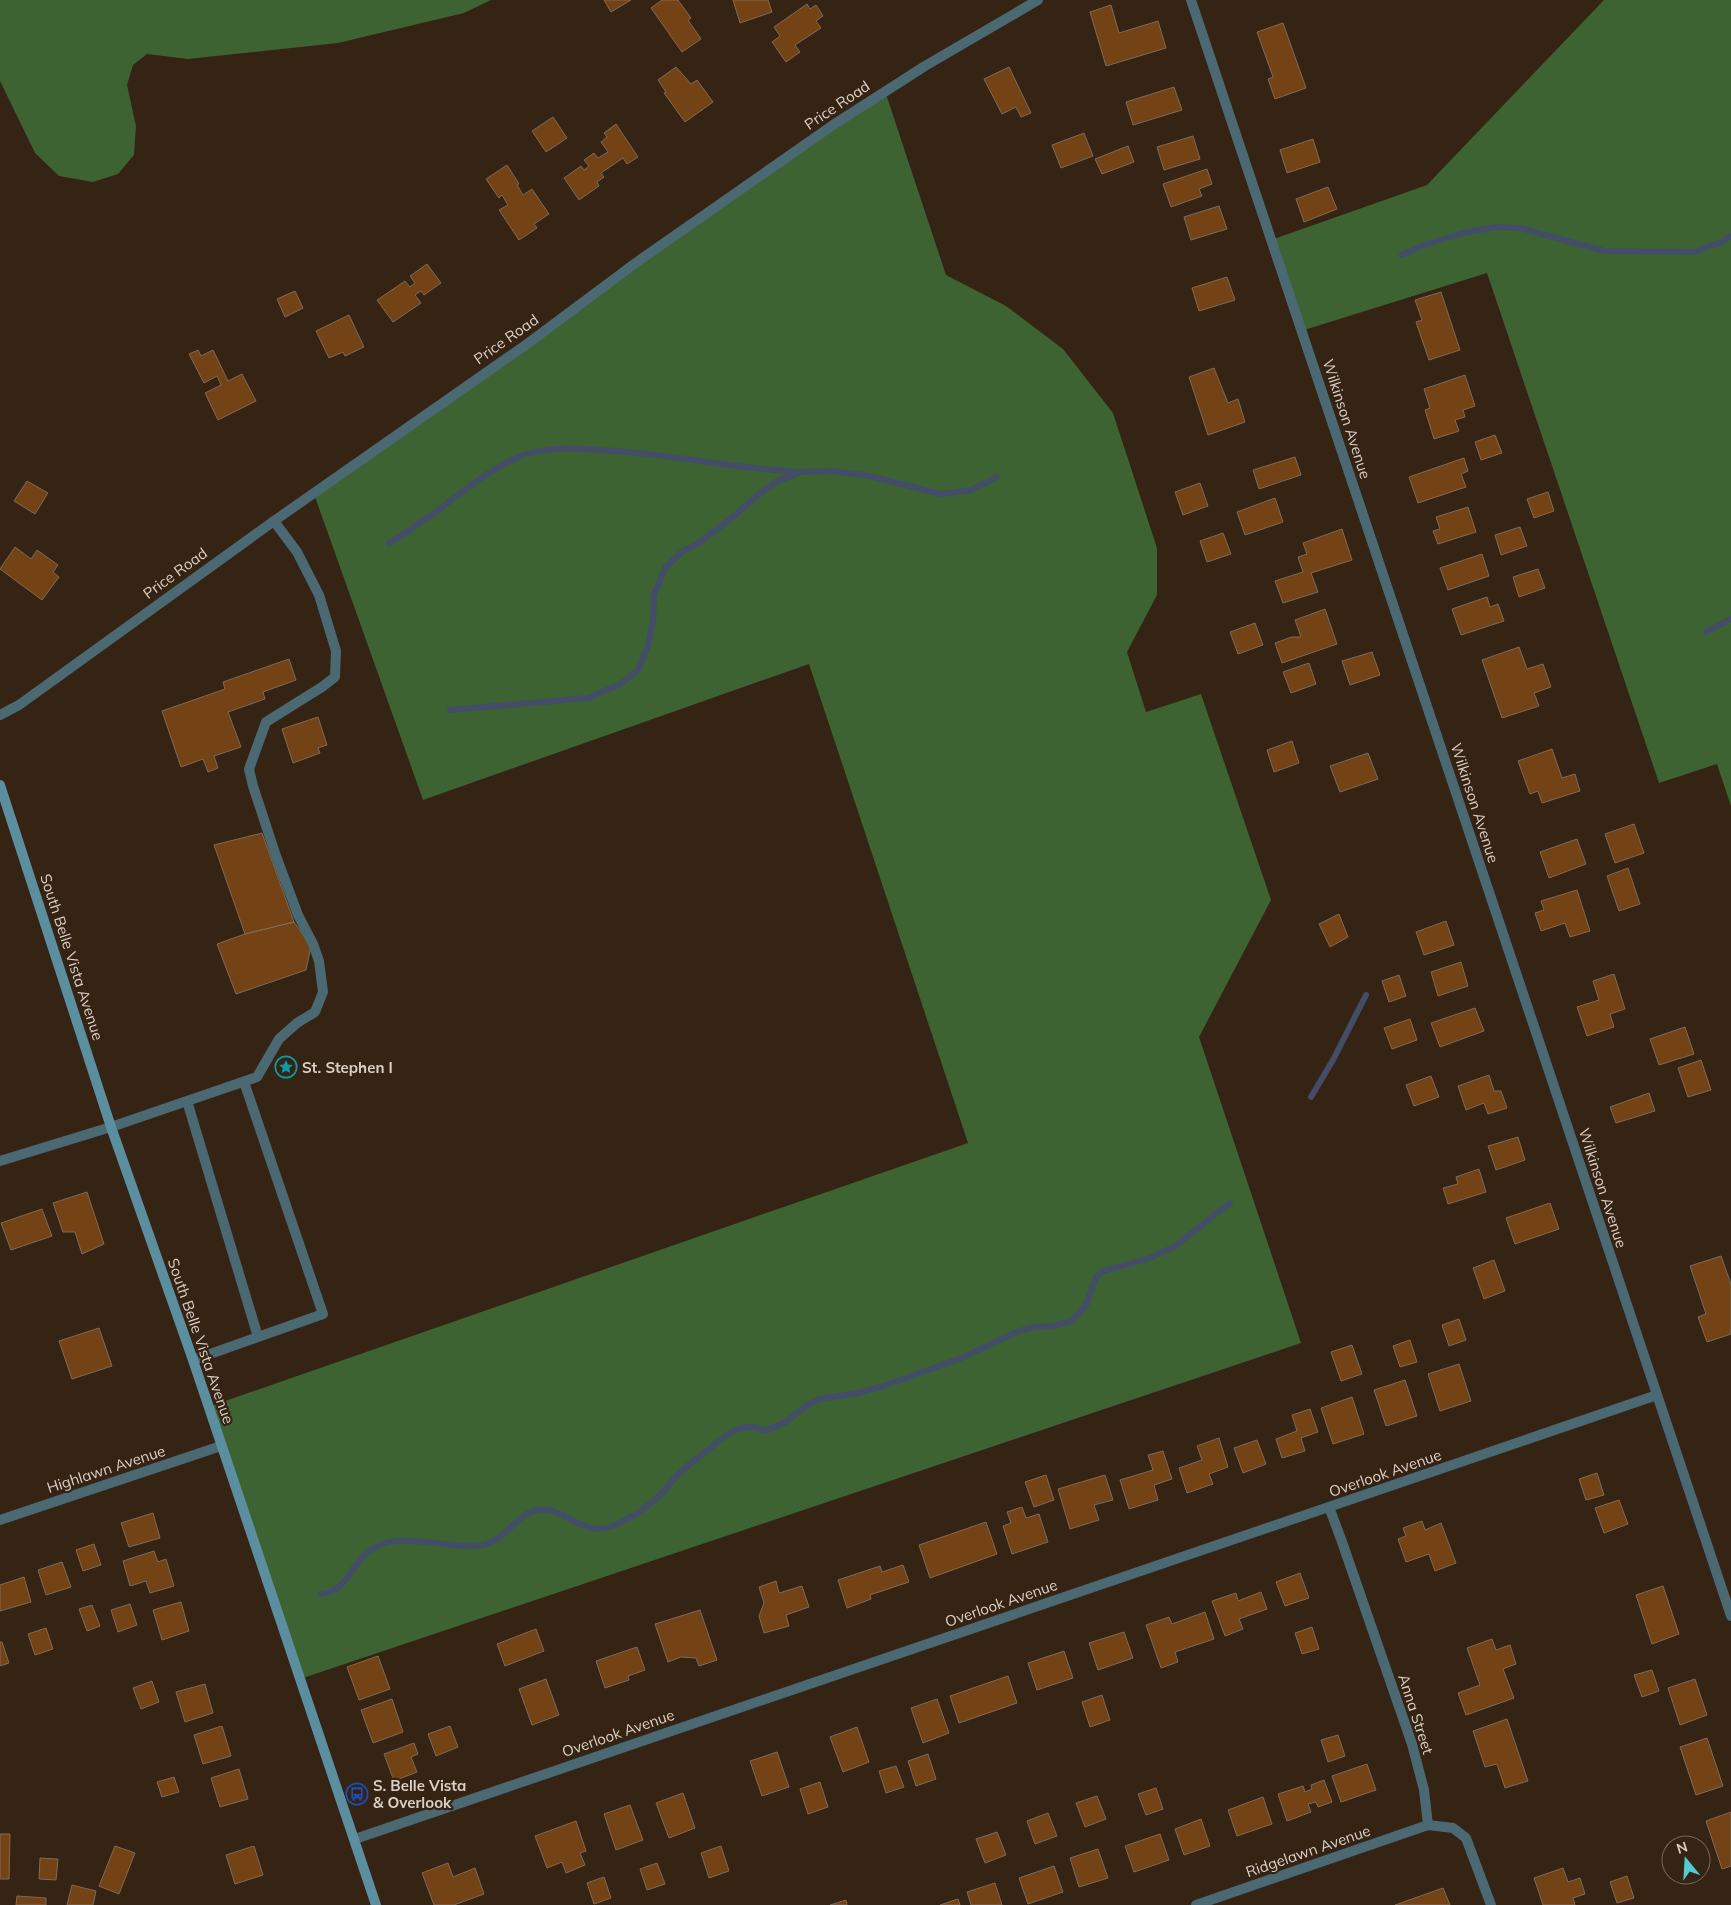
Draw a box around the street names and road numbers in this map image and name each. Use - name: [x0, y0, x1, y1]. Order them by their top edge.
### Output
- street label: Price Road: [801, 76, 873, 134]
- street label: Price Road: [470, 310, 542, 368]
- street label: Wilkinson Avenue: [1319, 357, 1375, 481]
- street label: Price Road: [139, 543, 211, 603]
- street label: Wilkinson Avenue: [1447, 741, 1503, 865]
- street label: South Belle Vista Avenue: [36, 871, 108, 1043]
- street label: Wilkinson Avenue: [1575, 1126, 1631, 1250]
- street label: South Belle Vista Avenue: [164, 1256, 238, 1426]
- street label: Highlawn Avenue: [44, 1441, 168, 1497]
- street label: Overlook Avenue: [1326, 1445, 1444, 1501]
- street label: Overlook Avenue: [942, 1575, 1060, 1631]
- street label: Anna Street: [1394, 1672, 1438, 1756]
- street label: Overlook Avenue: [559, 1705, 677, 1761]
- street label: Ridgelawn Avenue: [1243, 1821, 1373, 1881]

